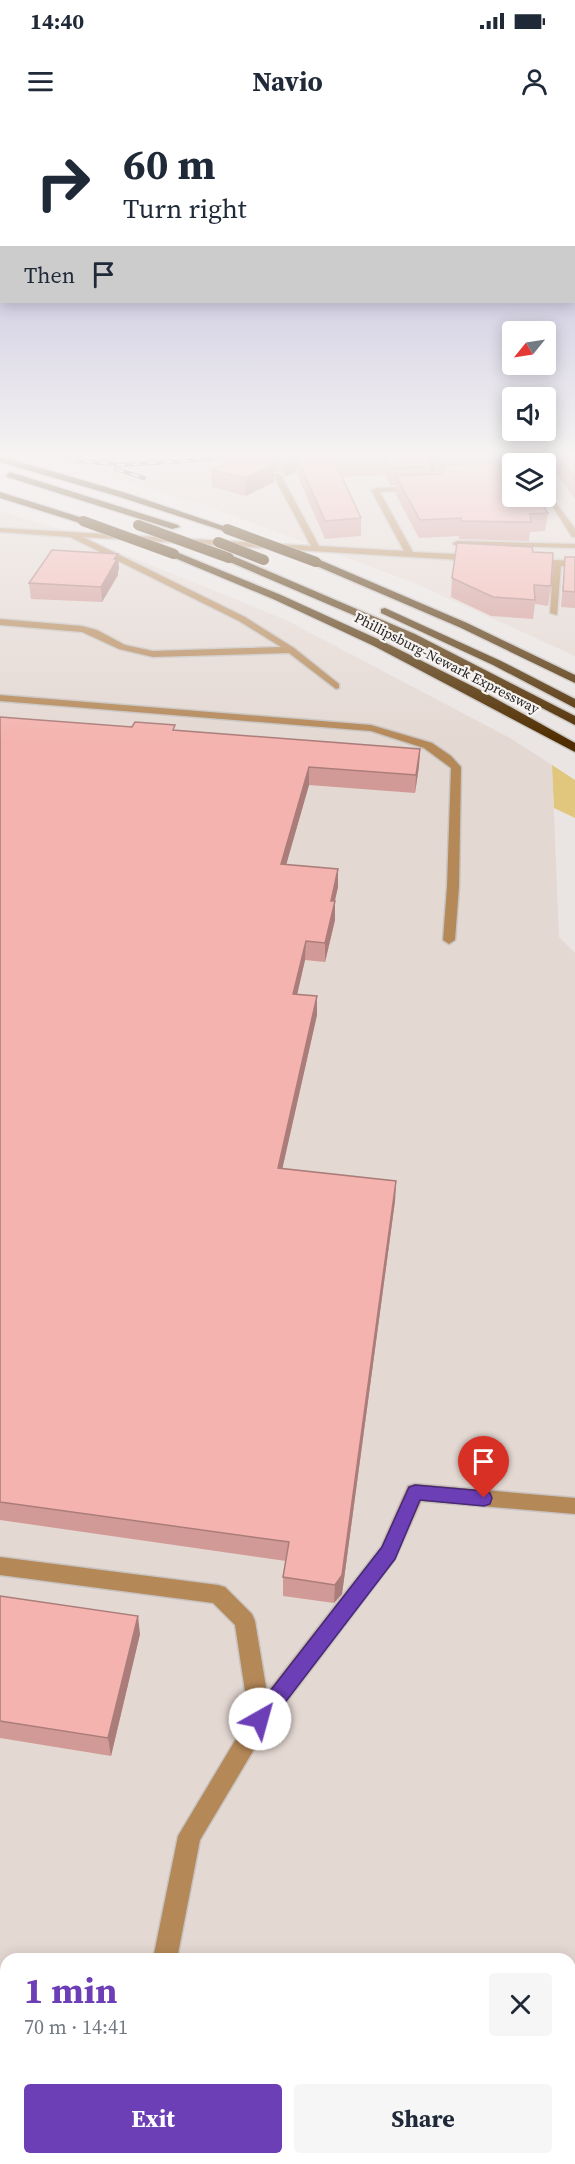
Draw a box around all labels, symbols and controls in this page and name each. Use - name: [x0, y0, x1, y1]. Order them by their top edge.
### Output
- text: 14:40: [30, 6, 84, 36]
- text: Navio: [252, 63, 323, 100]
- icon: menu: [24, 65, 57, 98]
- icon: person: [518, 65, 551, 98]
- text: 60 m: [123, 135, 216, 193]
- icon: right: [24, 144, 102, 222]
- text: Turn right: [123, 190, 247, 227]
- icon: arrive: [87, 258, 120, 291]
- text: Then: [24, 260, 75, 290]
- north arrow: [502, 321, 556, 375]
- map controls: [502, 321, 556, 507]
- button: sound: [502, 387, 556, 441]
- button: layers: [502, 453, 556, 507]
- street label: Phillipsburg-Newark Expressway: [351, 607, 544, 719]
- pin: [458, 1436, 509, 1498]
- icon: arrive: [467, 1445, 500, 1478]
- position arrow: [228, 1687, 292, 1751]
- text: 1 min: [24, 1966, 117, 2015]
- button: close: [489, 1973, 552, 2036]
- text: 70 m · 14:41: [24, 2013, 128, 2041]
- button: Exit: [24, 2084, 282, 2153]
- button: Share: [294, 2084, 552, 2153]

